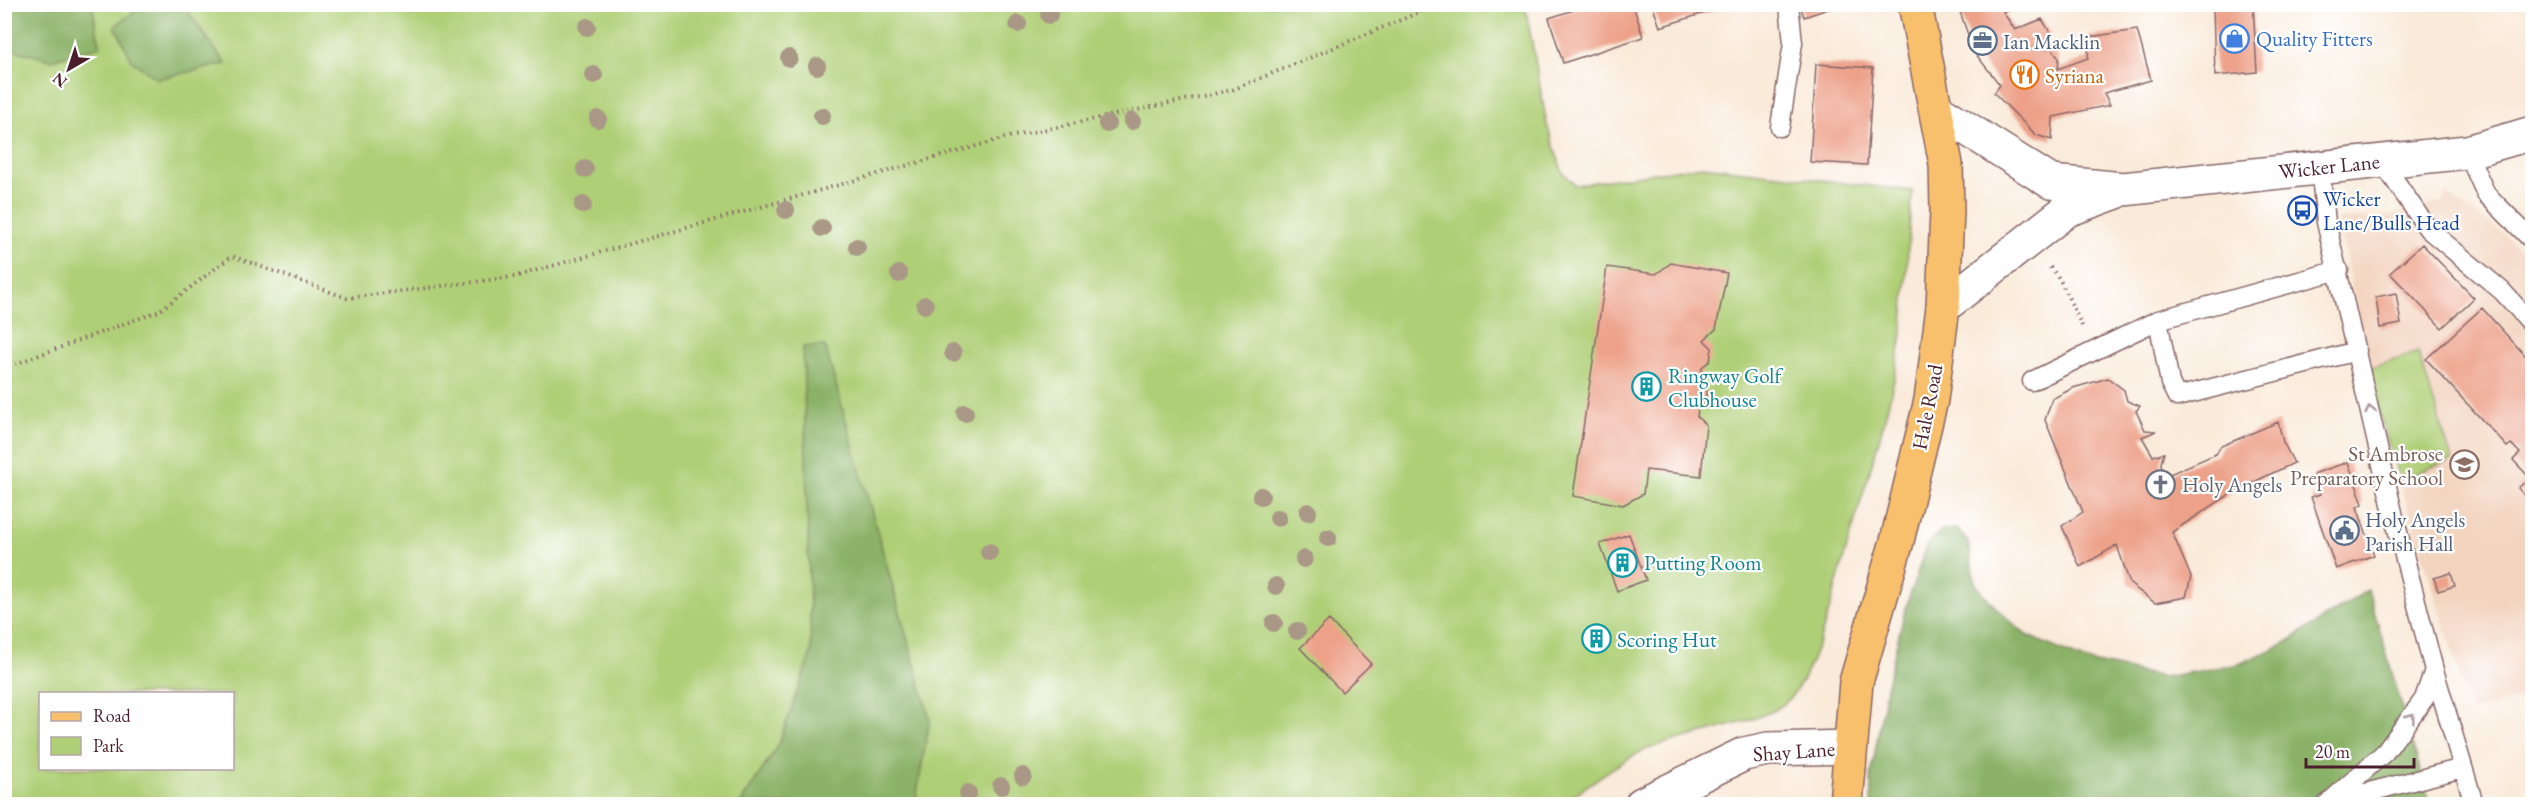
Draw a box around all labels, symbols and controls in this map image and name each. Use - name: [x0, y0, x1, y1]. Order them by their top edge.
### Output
- shop icon: Quality Fitters: [2219, 22, 2251, 54]
- office icon: Ian Macklin: [1966, 25, 1998, 57]
- place label: Quality Fitters: [2256, 25, 2373, 53]
- place label: Ian Macklin: [2003, 28, 2100, 55]
- north arrow: [39, 39, 99, 99]
- restaurant icon: Syriana: [2008, 59, 2040, 91]
- place label: Syriana: [2045, 62, 2105, 89]
- text: N: [48, 68, 72, 93]
- street label: Wicker Lane: [2277, 147, 2381, 185]
- place label: Wicker Lane/Bulls Head: [2323, 185, 2460, 236]
- bus stop icon: Wicker Lane/Bulls Head: [2286, 194, 2318, 226]
- street label: Hale Road: [1905, 361, 1949, 452]
- place label: Ringway Golf Clubhouse: [1668, 362, 1783, 413]
- building icon: Ringway Golf Clubhouse: [1631, 371, 1663, 403]
- one-way arrow: [2364, 405, 2377, 415]
- place label: St Ambrose Preparatory School: [2290, 440, 2443, 491]
- school or university icon: St Ambrose Preparatory School: [2448, 449, 2480, 481]
- church icon: Holy Angels: [2145, 468, 2177, 500]
- place label: Holy Angels: [2182, 471, 2283, 498]
- place label: Holy Angels Parish Hall: [2365, 506, 2466, 557]
- public building icon: Holy Angels Parish Hall: [2328, 515, 2360, 547]
- building icon: Putting Room: [1607, 546, 1639, 578]
- place label: Putting Room: [1644, 549, 1762, 576]
- building icon: Scoring Hut: [1580, 623, 1612, 655]
- place label: Scoring Hut: [1617, 626, 1717, 653]
- legend: [39, 692, 234, 770]
- text: Road: [93, 704, 132, 727]
- one-way arrow: [2404, 713, 2415, 724]
- scale bar: [2306, 731, 2414, 769]
- text: Park: [93, 734, 124, 757]
- street label: Shay Lane: [1752, 735, 1836, 767]
- text: 20 m: [2315, 740, 2350, 763]

